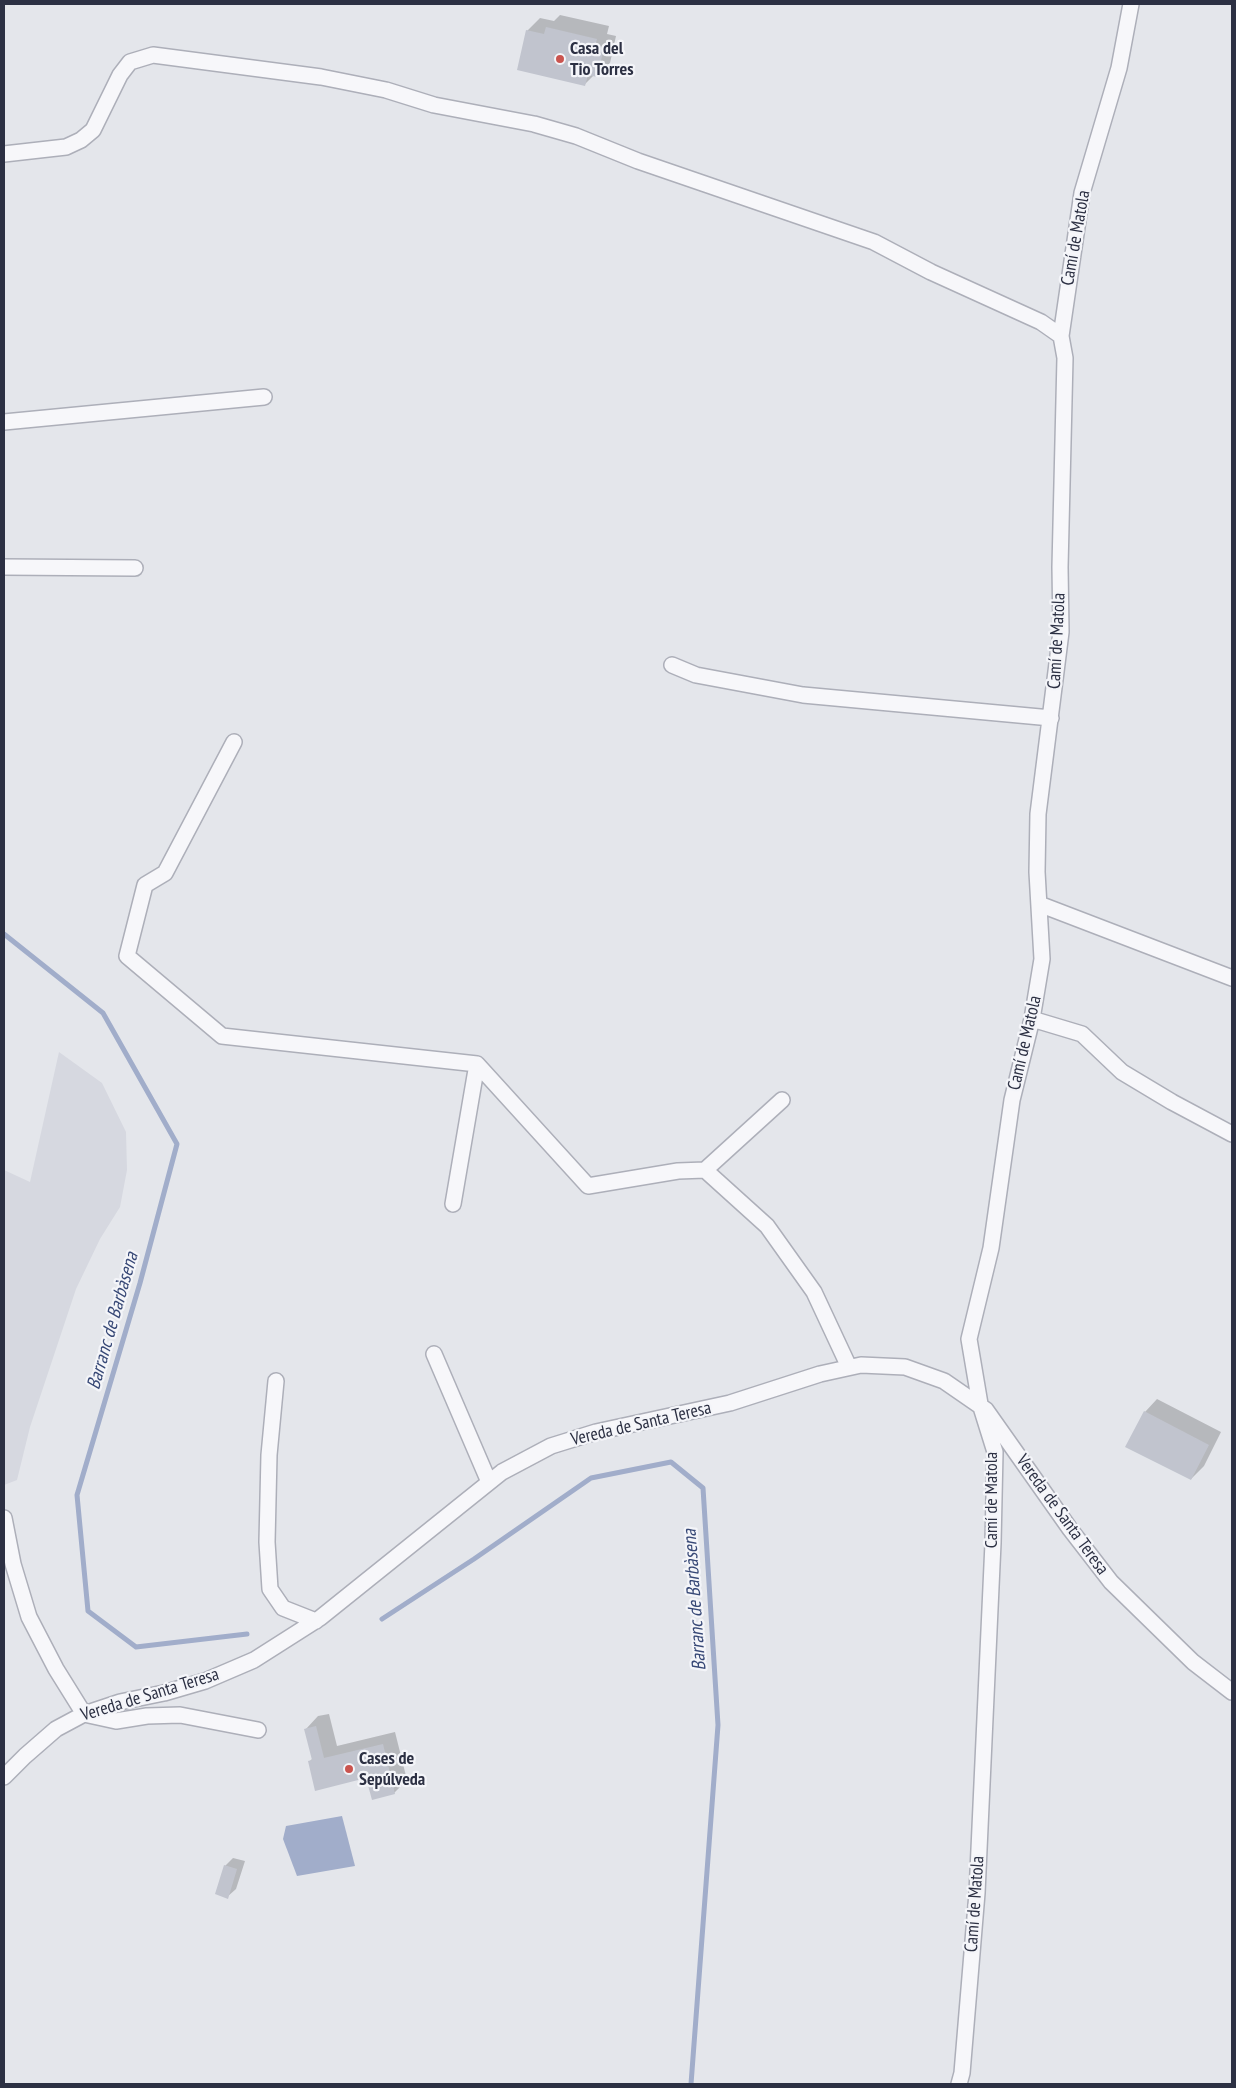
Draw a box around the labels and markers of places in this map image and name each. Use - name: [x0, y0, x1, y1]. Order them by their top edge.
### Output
- place label: Casa del Tio Torres: [570, 38, 633, 80]
- marker: Casa del Tio Torres: [554, 53, 566, 65]
- place label: Cases de Sepúlveda: [359, 1748, 425, 1790]
- marker: Cases de Sepúlveda: [343, 1763, 355, 1775]

